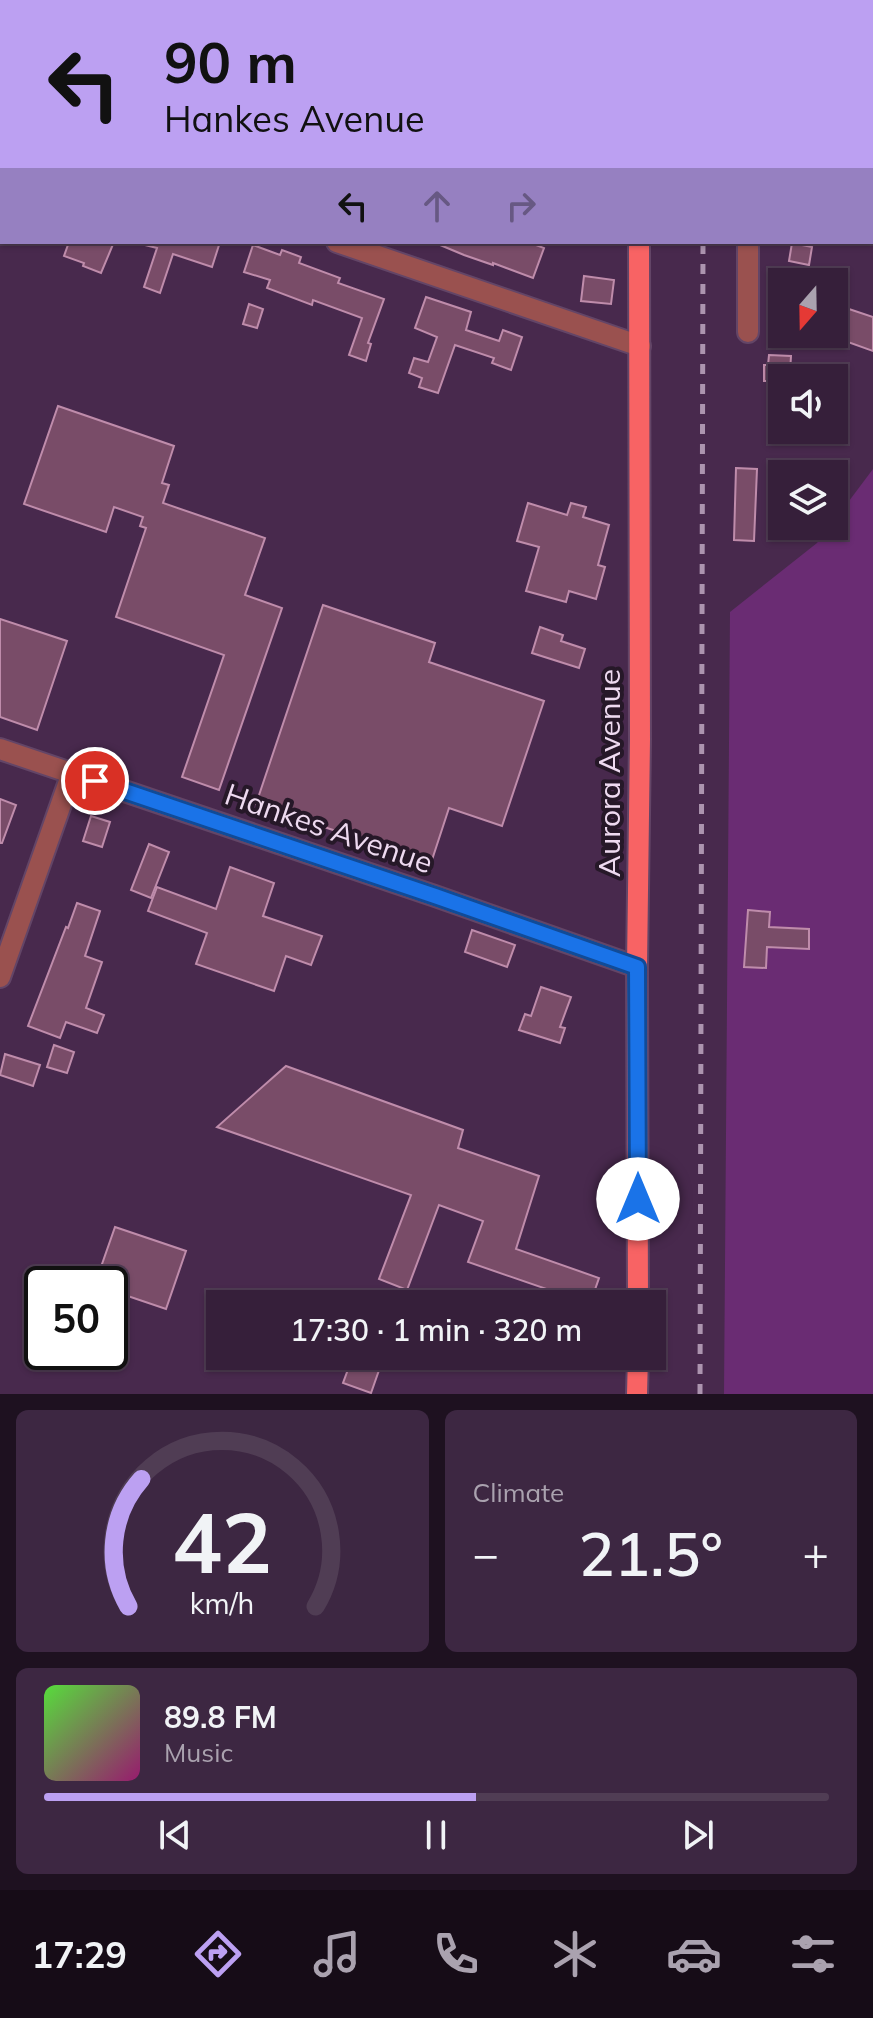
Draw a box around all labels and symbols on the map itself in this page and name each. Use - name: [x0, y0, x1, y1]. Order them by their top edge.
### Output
- north arrow: [768, 268, 848, 348]
- street label: Aurora Avenue: [590, 669, 628, 877]
- pin: [61, 747, 129, 815]
- street label: Hankes Avenue: [220, 775, 438, 881]
- position arrow: [596, 1157, 680, 1241]
- speed limit sign: 50: [24, 1266, 128, 1370]

